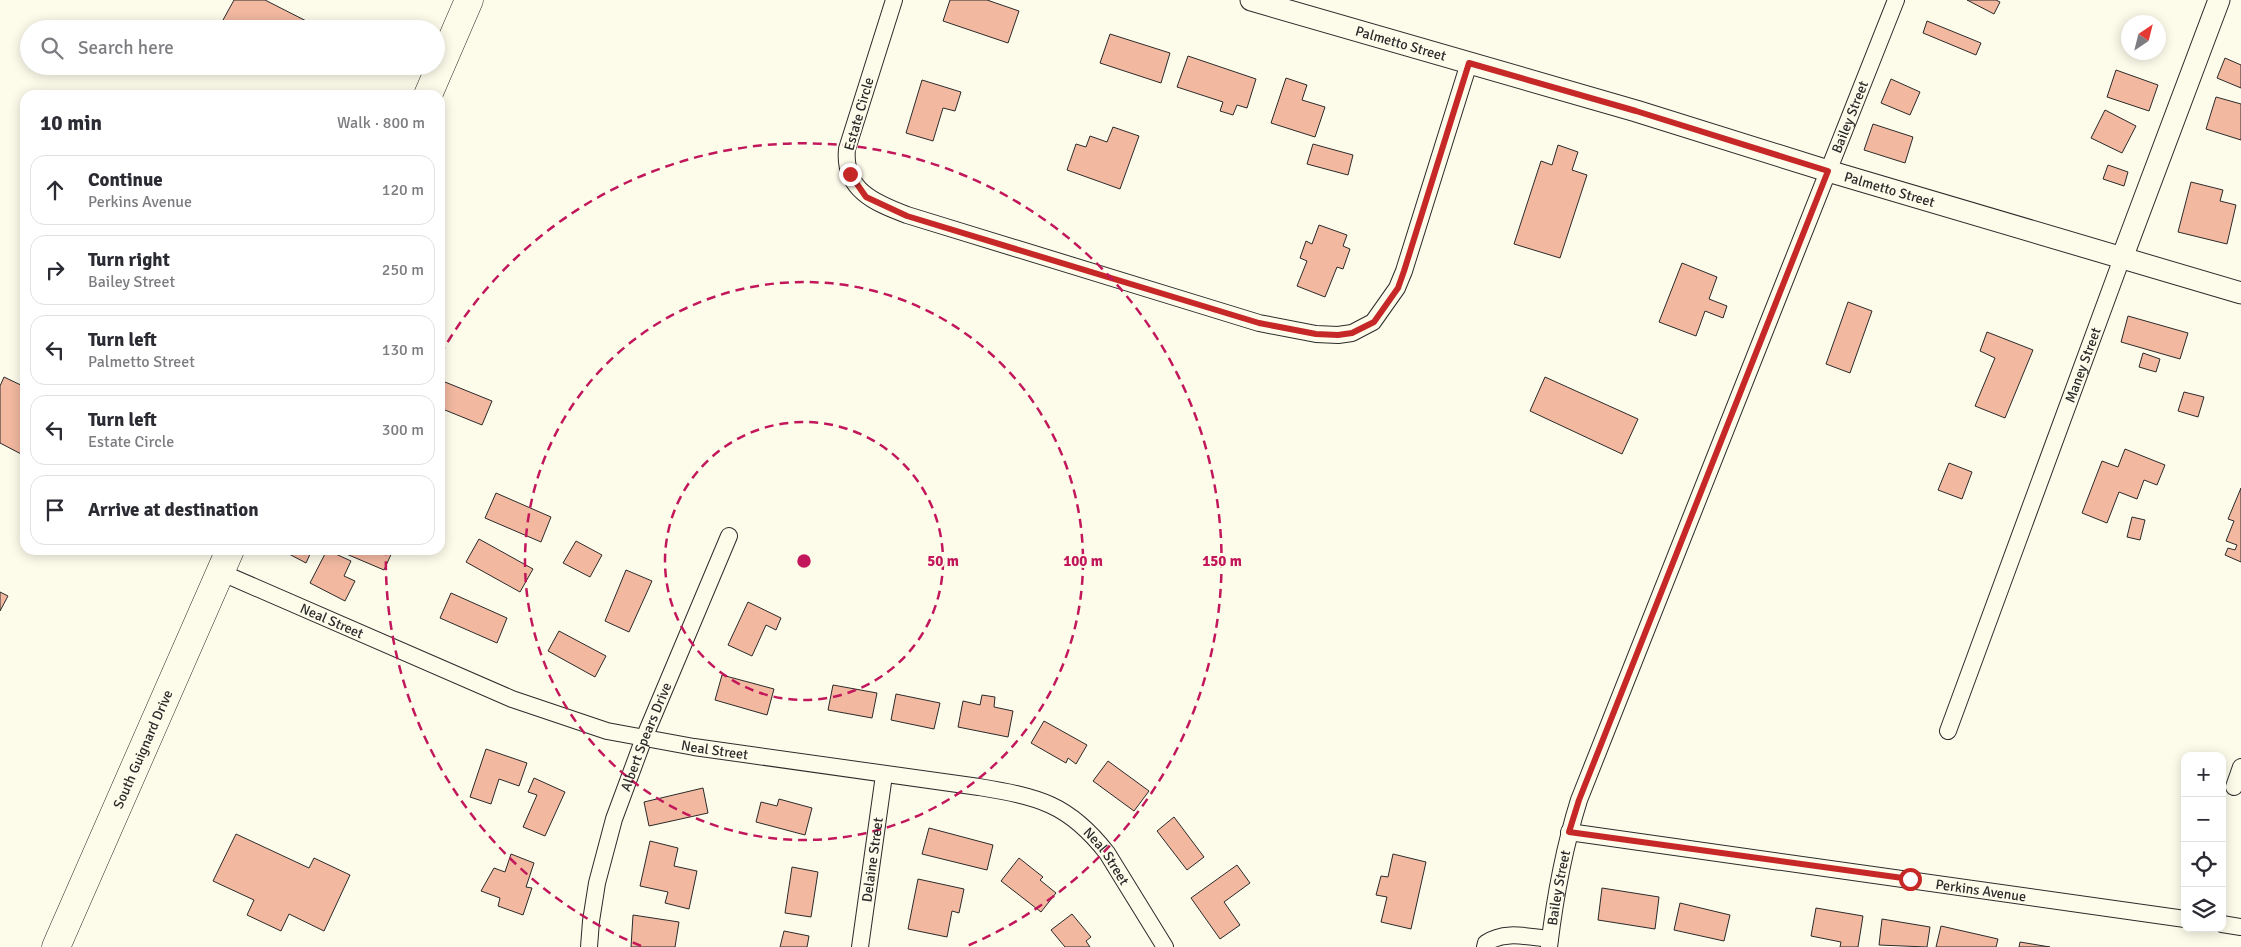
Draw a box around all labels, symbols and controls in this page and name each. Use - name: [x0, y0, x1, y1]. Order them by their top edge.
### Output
- north arrow: [2121, 15, 2166, 60]
- search box: [20, 20, 445, 75]
- street label: Palmetto Street: [1354, 22, 1448, 64]
- icon: search: [38, 34, 66, 62]
- text: Search here: [78, 36, 174, 60]
- street label: Estate Circle: [840, 75, 878, 153]
- street label: Bailey Street: [1828, 78, 1872, 156]
- text: 10 min: [40, 110, 102, 136]
- text: Walk · 800 m: [337, 113, 425, 133]
- route end: [839, 163, 862, 186]
- text: Continue: [88, 168, 163, 192]
- street label: Palmetto Street: [1842, 168, 1937, 211]
- icon: ahead: [41, 176, 69, 204]
- text: 120 m: [382, 180, 424, 200]
- text: Perkins Avenue: [88, 192, 192, 212]
- text: Turn right: [88, 248, 170, 272]
- icon: right: [41, 256, 69, 284]
- text: 250 m: [382, 260, 424, 280]
- text: Bailey Street: [88, 272, 175, 292]
- street label: Maney Street: [2061, 325, 2104, 405]
- text: Turn left: [88, 328, 157, 352]
- icon: left: [41, 336, 69, 364]
- text: 130 m: [382, 340, 424, 360]
- text: Palmetto Street: [88, 352, 195, 372]
- text: Turn left: [88, 408, 157, 432]
- icon: left: [41, 416, 69, 444]
- text: 300 m: [382, 420, 424, 440]
- text: Estate Circle: [88, 432, 174, 452]
- icon: arrive: [41, 496, 69, 524]
- text: Arrive at destination: [88, 498, 259, 522]
- centre of rings: [795, 552, 813, 570]
- text: 50 m: [927, 552, 959, 570]
- text: 100 m: [1063, 552, 1103, 570]
- text: 150 m: [1202, 552, 1242, 570]
- street label: Neal Street: [298, 599, 366, 642]
- street label: Albert Spears Drive: [617, 680, 675, 793]
- street label: South Guignard Drive: [109, 687, 176, 811]
- street label: Neal Street: [680, 736, 749, 763]
- map controls: [2181, 752, 2226, 932]
- button: +: [2181, 752, 2226, 797]
- button: −: [2181, 797, 2226, 842]
- street label: Delaine Street: [858, 816, 886, 903]
- street label: Neal Street: [1080, 823, 1133, 888]
- button: locate: [2181, 842, 2226, 887]
- street label: Bailey Street: [1543, 848, 1574, 927]
- route start: [1899, 868, 1922, 891]
- street label: Perkins Avenue: [1935, 875, 2027, 905]
- button: layers: [2181, 887, 2226, 932]

